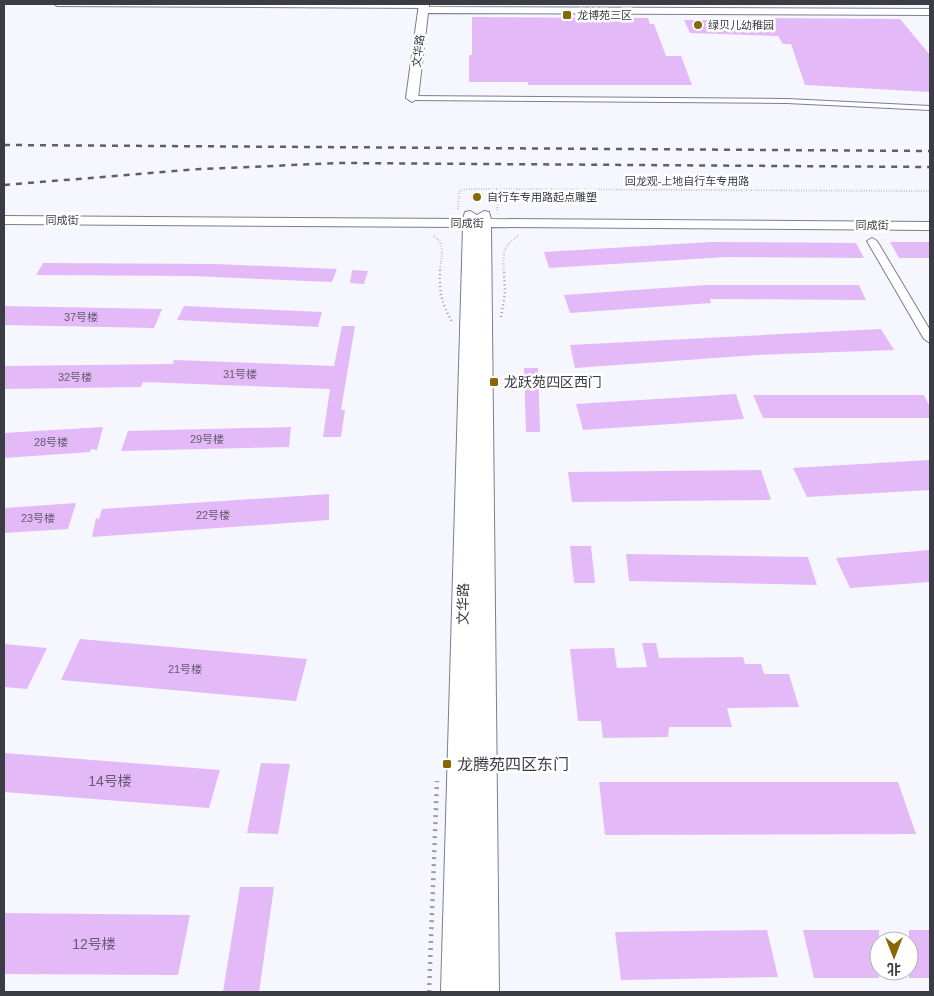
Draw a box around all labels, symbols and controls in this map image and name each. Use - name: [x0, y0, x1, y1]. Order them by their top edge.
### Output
- marker: 龙博苑三区: [561, 9, 573, 21]
- place label: 龙博苑三区: [577, 9, 632, 21]
- marker: 绿贝儿幼稚园: [692, 19, 704, 31]
- place label: 绿贝儿幼稚园: [708, 19, 774, 31]
- street label: 文华路: [410, 34, 426, 68]
- street label: 回龙观-上地自行车专用路: [625, 175, 749, 187]
- marker: 自行车专用路起点雕塑: [471, 191, 483, 203]
- place label: 自行车专用路起点雕塑: [487, 191, 597, 203]
- street label: 同成街: [46, 214, 79, 226]
- street label: 同成街: [451, 217, 484, 229]
- street label: 同成街: [856, 219, 889, 231]
- house number: 37号楼: [64, 311, 98, 323]
- house number: 31号楼: [223, 368, 257, 380]
- house number: 32号楼: [58, 371, 92, 383]
- place label: 龙跃苑四区西门: [504, 374, 602, 390]
- marker: 龙跃苑四区西门: [488, 376, 500, 388]
- house number: 29号楼: [190, 433, 224, 445]
- house number: 28号楼: [34, 436, 68, 448]
- house number: 22号楼: [196, 509, 230, 521]
- house number: 23号楼: [21, 512, 55, 524]
- street label: 文华路: [455, 583, 471, 625]
- house number: 21号楼: [168, 663, 202, 675]
- place label: 龙腾苑四区东门: [457, 756, 569, 773]
- marker: 龙腾苑四区东门: [441, 758, 453, 770]
- house number: 14号楼: [88, 773, 132, 789]
- north arrow: [869, 931, 919, 981]
- house number: 12号楼: [72, 936, 116, 952]
- text: 北: [887, 961, 901, 977]

